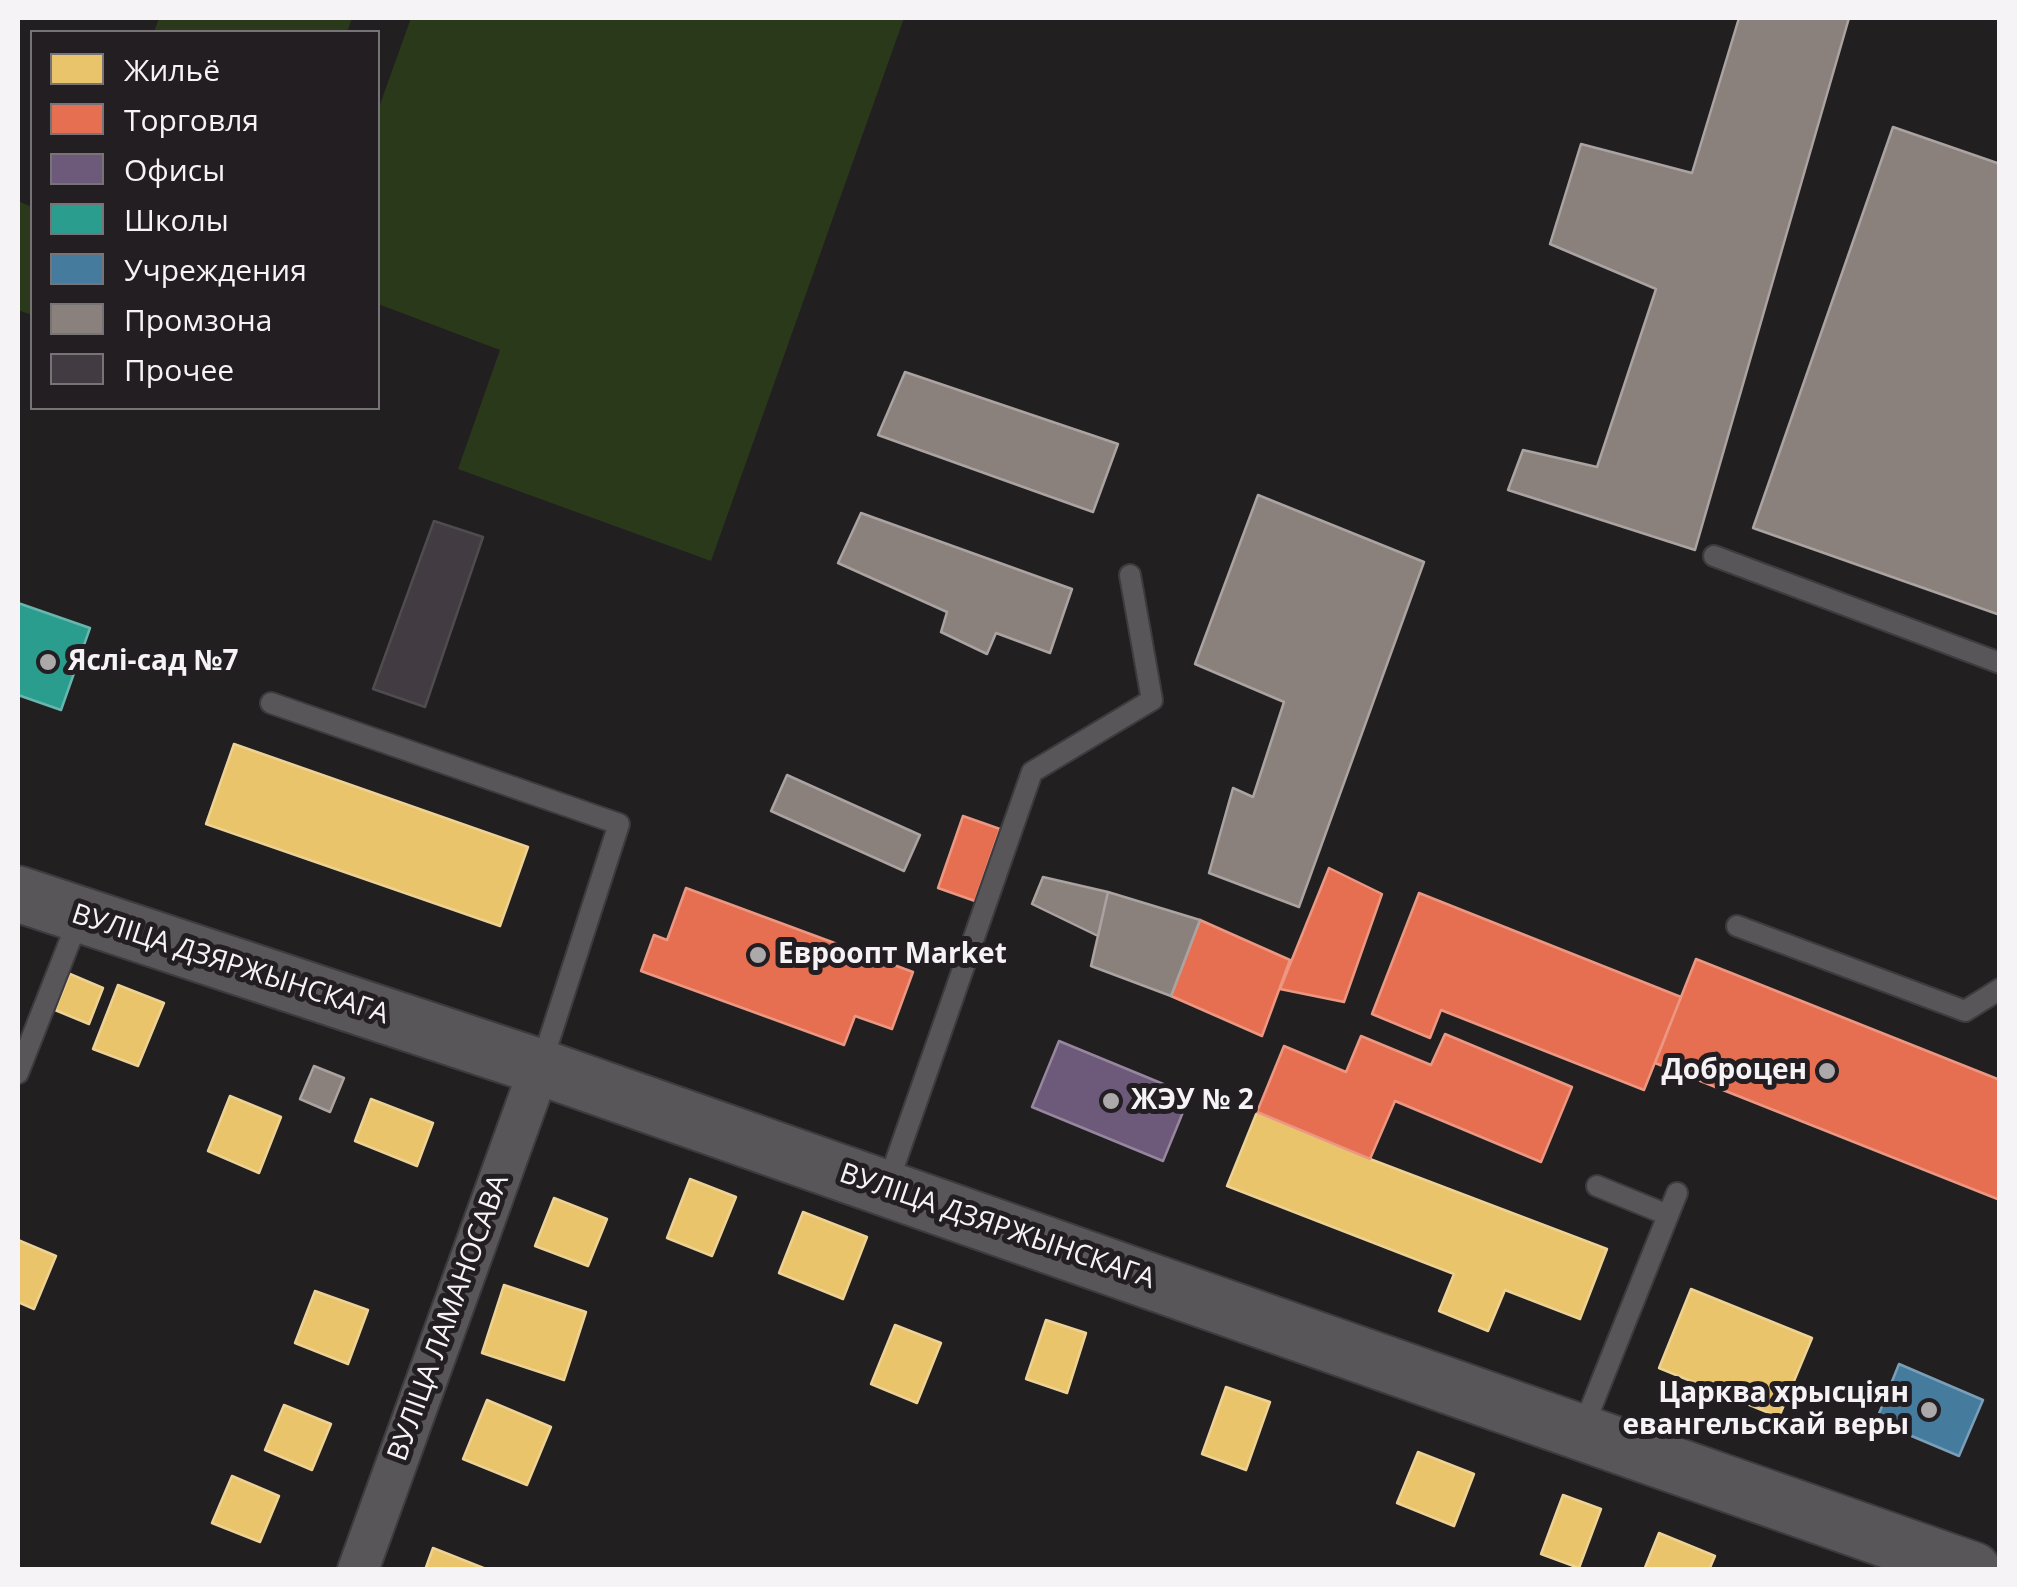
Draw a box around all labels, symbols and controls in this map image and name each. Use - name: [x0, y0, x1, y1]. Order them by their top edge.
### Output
- legend: [30, 30, 380, 410]
- text: Жильё: [124, 49, 220, 90]
- text: Торговля: [124, 99, 259, 140]
- text: Офисы: [124, 149, 225, 190]
- text: Школы: [124, 199, 229, 240]
- text: Учреждения: [124, 249, 307, 290]
- text: Промзона: [124, 299, 272, 340]
- text: Прочее: [124, 349, 234, 390]
- place label: Яслі-сад №7: [68, 645, 239, 679]
- marker: Яслі-сад №7: [37, 651, 59, 673]
- street label: ВУЛІЦА ДЗЯРЖЫНСКАГА: [67, 898, 393, 1032]
- place label: Евроопт Market: [778, 938, 1007, 972]
- marker: Евроопт Market: [747, 944, 769, 966]
- place label: Доброцен: [1661, 1054, 1807, 1088]
- marker: Доброцен: [1816, 1060, 1838, 1082]
- place label: ЖЭУ № 2: [1131, 1084, 1254, 1118]
- marker: ЖЭУ № 2: [1100, 1090, 1122, 1112]
- street label: ВУЛІЦА ДЗЯРЖЫНСКАГА: [835, 1157, 1159, 1297]
- street label: ВУЛІЦА ЛАМАНОСАВА: [382, 1170, 516, 1466]
- place label: Царква хрысціян евангельскай веры: [1622, 1377, 1909, 1443]
- marker: Царква хрысціян евангельскай веры: [1918, 1399, 1940, 1421]

